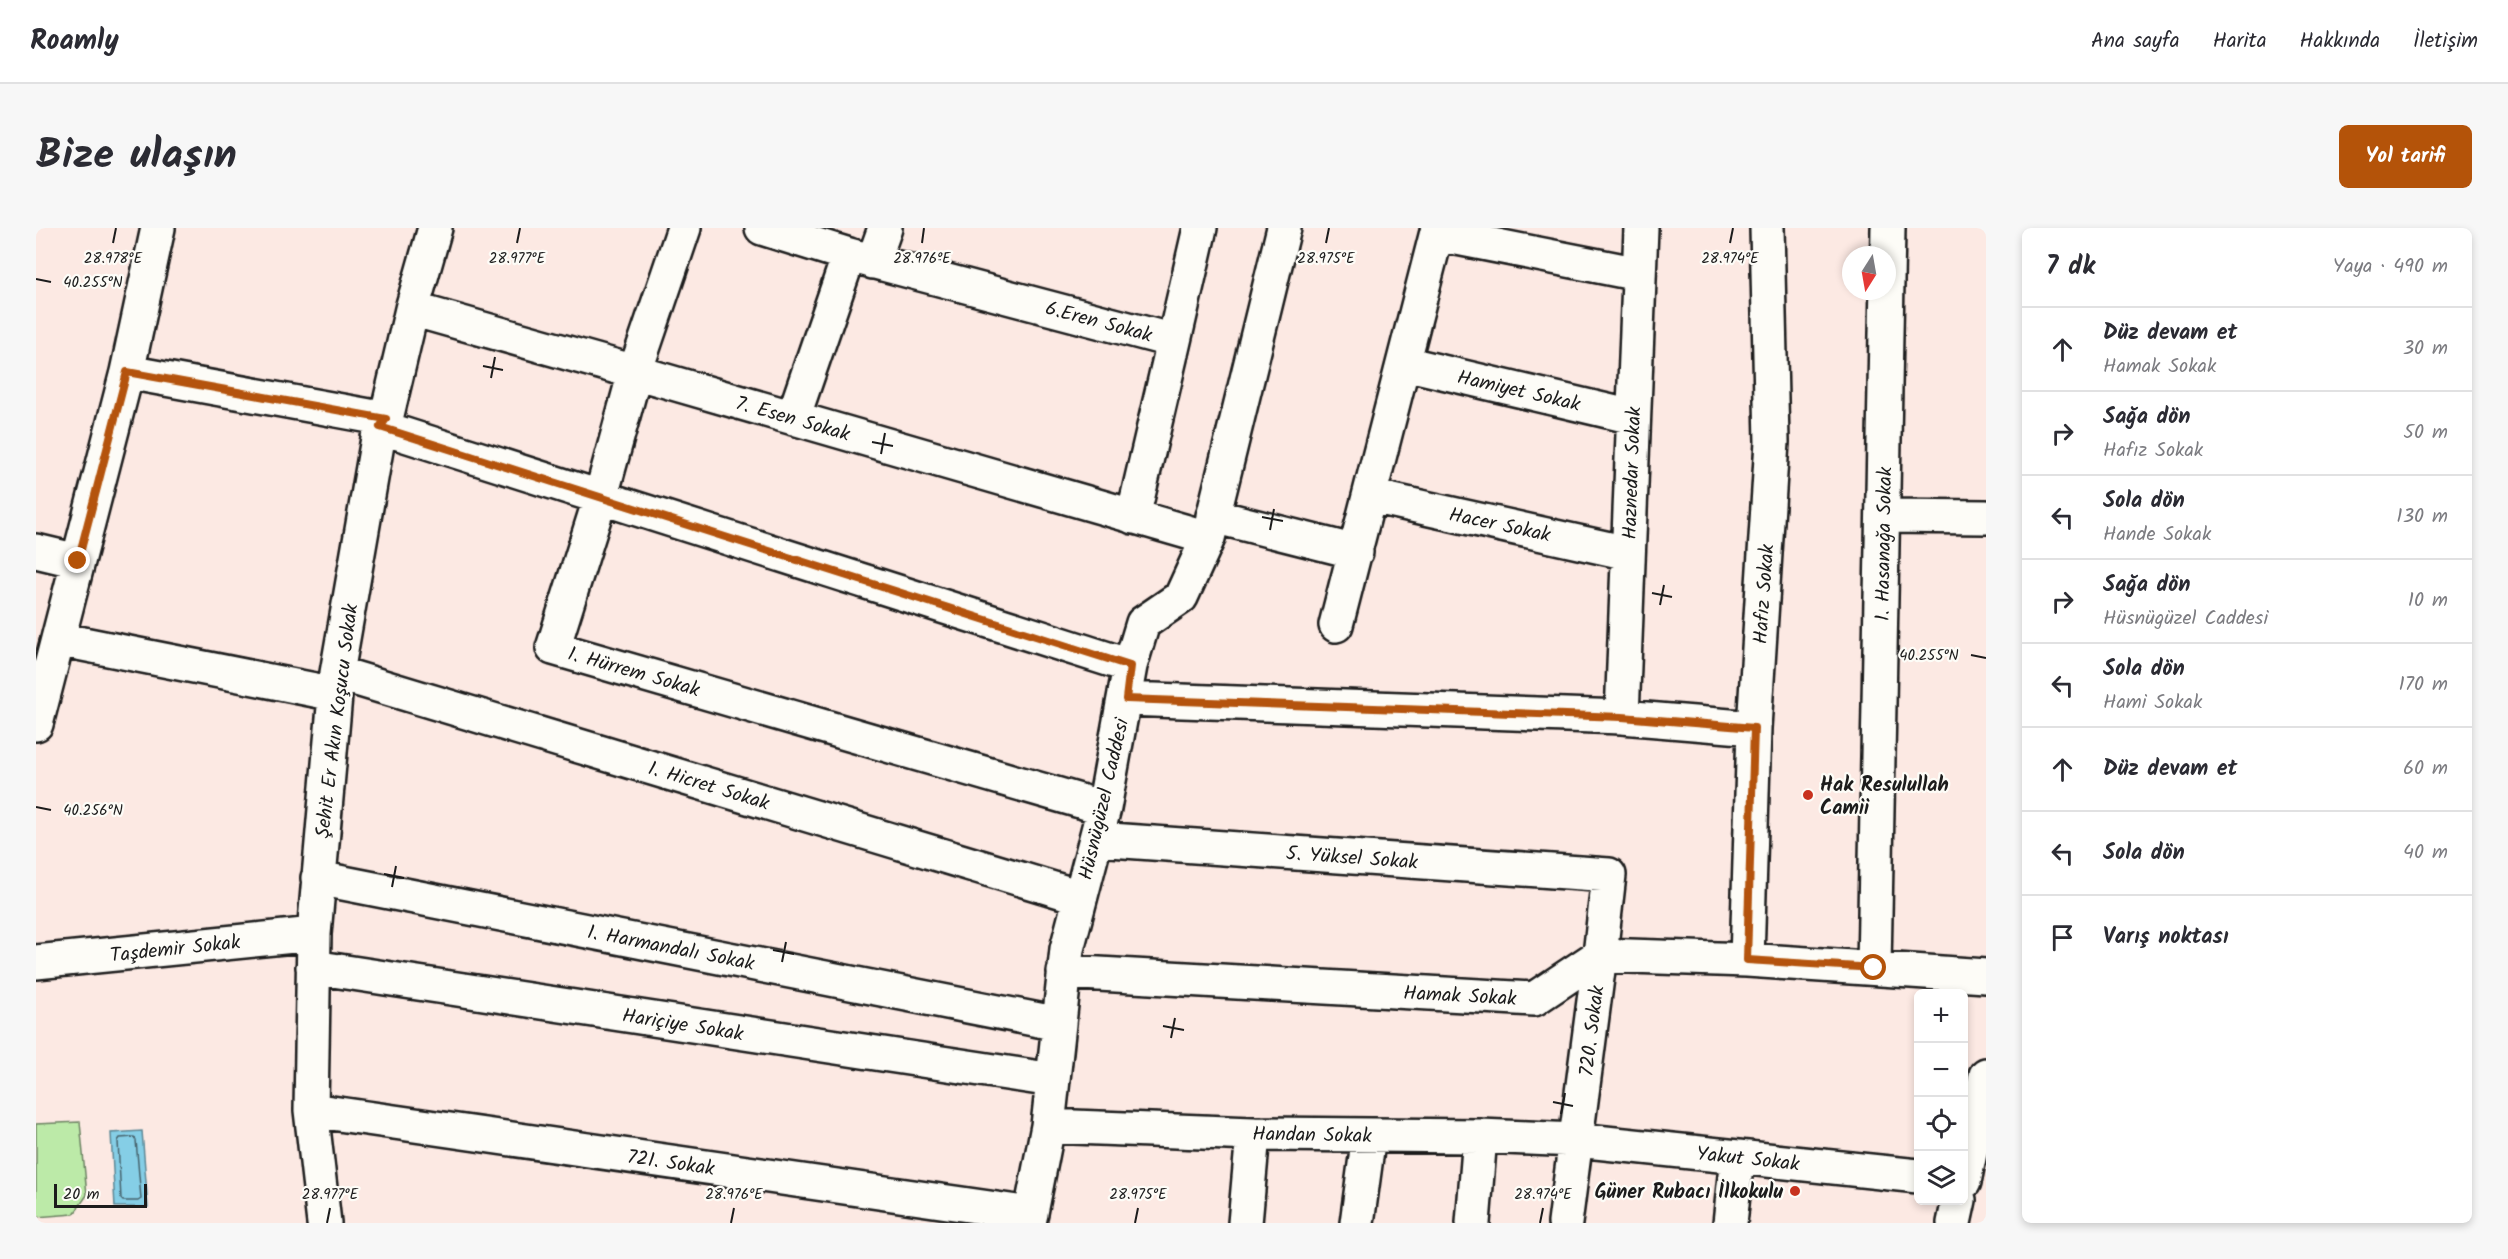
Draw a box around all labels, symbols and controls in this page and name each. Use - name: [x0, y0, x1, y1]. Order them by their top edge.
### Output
- text: Roamly: [30, 19, 119, 64]
- text: Ana sayfa: [2091, 25, 2180, 58]
- text: Harita: [2213, 25, 2267, 58]
- text: Hakkında: [2300, 25, 2380, 58]
- text: İletişim: [2413, 25, 2478, 58]
- text: Bize ulaşın: [36, 123, 237, 190]
- button: Yol tarifi: [2339, 125, 2472, 188]
- north arrow: [1842, 246, 1896, 300]
- text: 7 dk: [2046, 246, 2095, 288]
- text: 28.978°E: [84, 247, 143, 271]
- text: 28.977°E: [489, 247, 546, 271]
- text: 28.976°E: [893, 247, 952, 271]
- text: 28.975°E: [1297, 247, 1356, 271]
- text: 28.974°E: [1701, 247, 1760, 271]
- text: Yaya · 490 m: [2333, 251, 2448, 283]
- text: 40.255°N: [63, 271, 123, 295]
- street label: 6.Eren Sokak: [1041, 293, 1156, 353]
- text: Düz devam et: [2103, 316, 2237, 351]
- icon: ahead: [2046, 333, 2079, 366]
- text: 30 m: [2403, 333, 2448, 365]
- text: Hamak Sokak: [2103, 351, 2216, 383]
- street label: Hamiyet Sokak: [1454, 362, 1584, 422]
- street label: 7. Esen Sokak: [731, 388, 854, 452]
- text: Sağa dön: [2103, 400, 2190, 435]
- street label: Haznedar Sokak: [1615, 405, 1651, 540]
- icon: right: [2046, 417, 2079, 450]
- text: 50 m: [2403, 417, 2448, 449]
- text: Hafız Sokak: [2103, 435, 2203, 467]
- street label: 1. Hasanağa Sokak: [1868, 466, 1902, 622]
- text: Sola dön: [2103, 484, 2185, 519]
- street label: Hacer Sokak: [1446, 500, 1554, 552]
- icon: left: [2046, 501, 2079, 534]
- text: 130 m: [2396, 501, 2448, 533]
- text: Hande Sokak: [2103, 519, 2211, 551]
- street label: Hafız Sokak: [1746, 542, 1784, 645]
- route end: [64, 547, 90, 573]
- text: Sağa dön: [2103, 568, 2190, 603]
- icon: right: [2046, 585, 2079, 618]
- text: 10 m: [2408, 585, 2448, 617]
- street label: Şehit Er Akın Koşucu Sokak: [308, 601, 368, 840]
- text: Hüsnügüzel Caddesi: [2103, 603, 2268, 635]
- street label: 1. Hürrem Sokak: [564, 639, 704, 707]
- text: 40.255°N: [1899, 644, 1959, 668]
- text: Sola dön: [2103, 652, 2185, 687]
- icon: left: [2046, 669, 2079, 702]
- text: 170 m: [2399, 669, 2448, 701]
- text: Hami Sokak: [2103, 687, 2202, 719]
- street label: Hüsnügüzel Caddesi: [1071, 714, 1139, 884]
- text: Düz devam et: [2103, 752, 2237, 787]
- street label: 1. Hicret Sokak: [644, 753, 774, 821]
- icon: ahead: [2046, 753, 2079, 786]
- text: 60 m: [2403, 753, 2448, 785]
- place label: Hak Resulullah Camii: [1820, 770, 1949, 825]
- marker: Hak Resulullah Camii: [1801, 788, 1815, 802]
- text: 40.256°N: [63, 799, 123, 823]
- text: Sola dön: [2103, 836, 2185, 871]
- icon: left: [2046, 837, 2079, 870]
- text: 40 m: [2403, 837, 2448, 869]
- street label: 5. Yüksel Sokak: [1285, 838, 1420, 880]
- street label: 1. Harmandalı Sokak: [584, 917, 758, 981]
- text: Varış noktası: [2103, 920, 2229, 955]
- icon: arrive: [2046, 921, 2079, 954]
- street label: Taşdemir Sokak: [109, 927, 242, 973]
- route start: [1860, 954, 1886, 980]
- street label: Hamak Sokak: [1402, 978, 1518, 1016]
- street label: 720. Sokak: [1572, 983, 1615, 1079]
- map controls: [1914, 989, 1968, 1205]
- button: +: [1914, 989, 1968, 1043]
- street label: Hariçiye Sokak: [620, 1001, 746, 1051]
- button: −: [1914, 1043, 1968, 1097]
- button: locate: [1914, 1097, 1968, 1151]
- street label: Handan Sokak: [1252, 1119, 1372, 1153]
- street label: Yakut Sokak: [1695, 1139, 1802, 1181]
- street label: 721. Sokak: [625, 1142, 717, 1186]
- button: layers: [1914, 1151, 1968, 1205]
- place label: Güner Rubacı İlkokulu: [1595, 1177, 1783, 1209]
- scale bar: [54, 1181, 147, 1208]
- text: 20 m: [63, 1182, 99, 1207]
- text: 28.977°E: [302, 1183, 359, 1207]
- text: 28.976°E: [705, 1183, 764, 1207]
- text: 28.975°E: [1109, 1183, 1168, 1207]
- text: 28.974°E: [1514, 1183, 1573, 1207]
- marker: Güner Rubacı İlkokulu: [1788, 1184, 1802, 1198]

